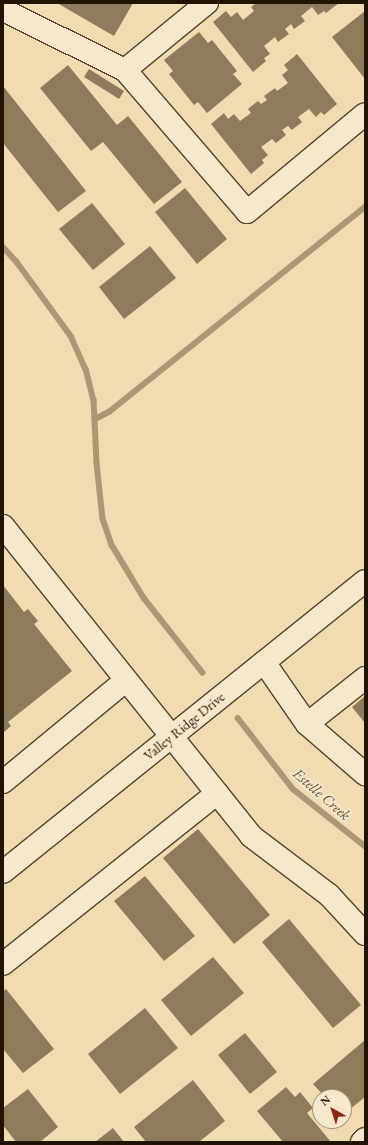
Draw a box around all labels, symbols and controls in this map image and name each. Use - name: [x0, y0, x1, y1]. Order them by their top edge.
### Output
- street label: Valley Ridge Drive: [140, 688, 228, 764]
- water label: Estelle Creek: [290, 764, 354, 824]
- north arrow: [312, 1089, 352, 1129]
- text: N: [317, 1092, 333, 1109]

